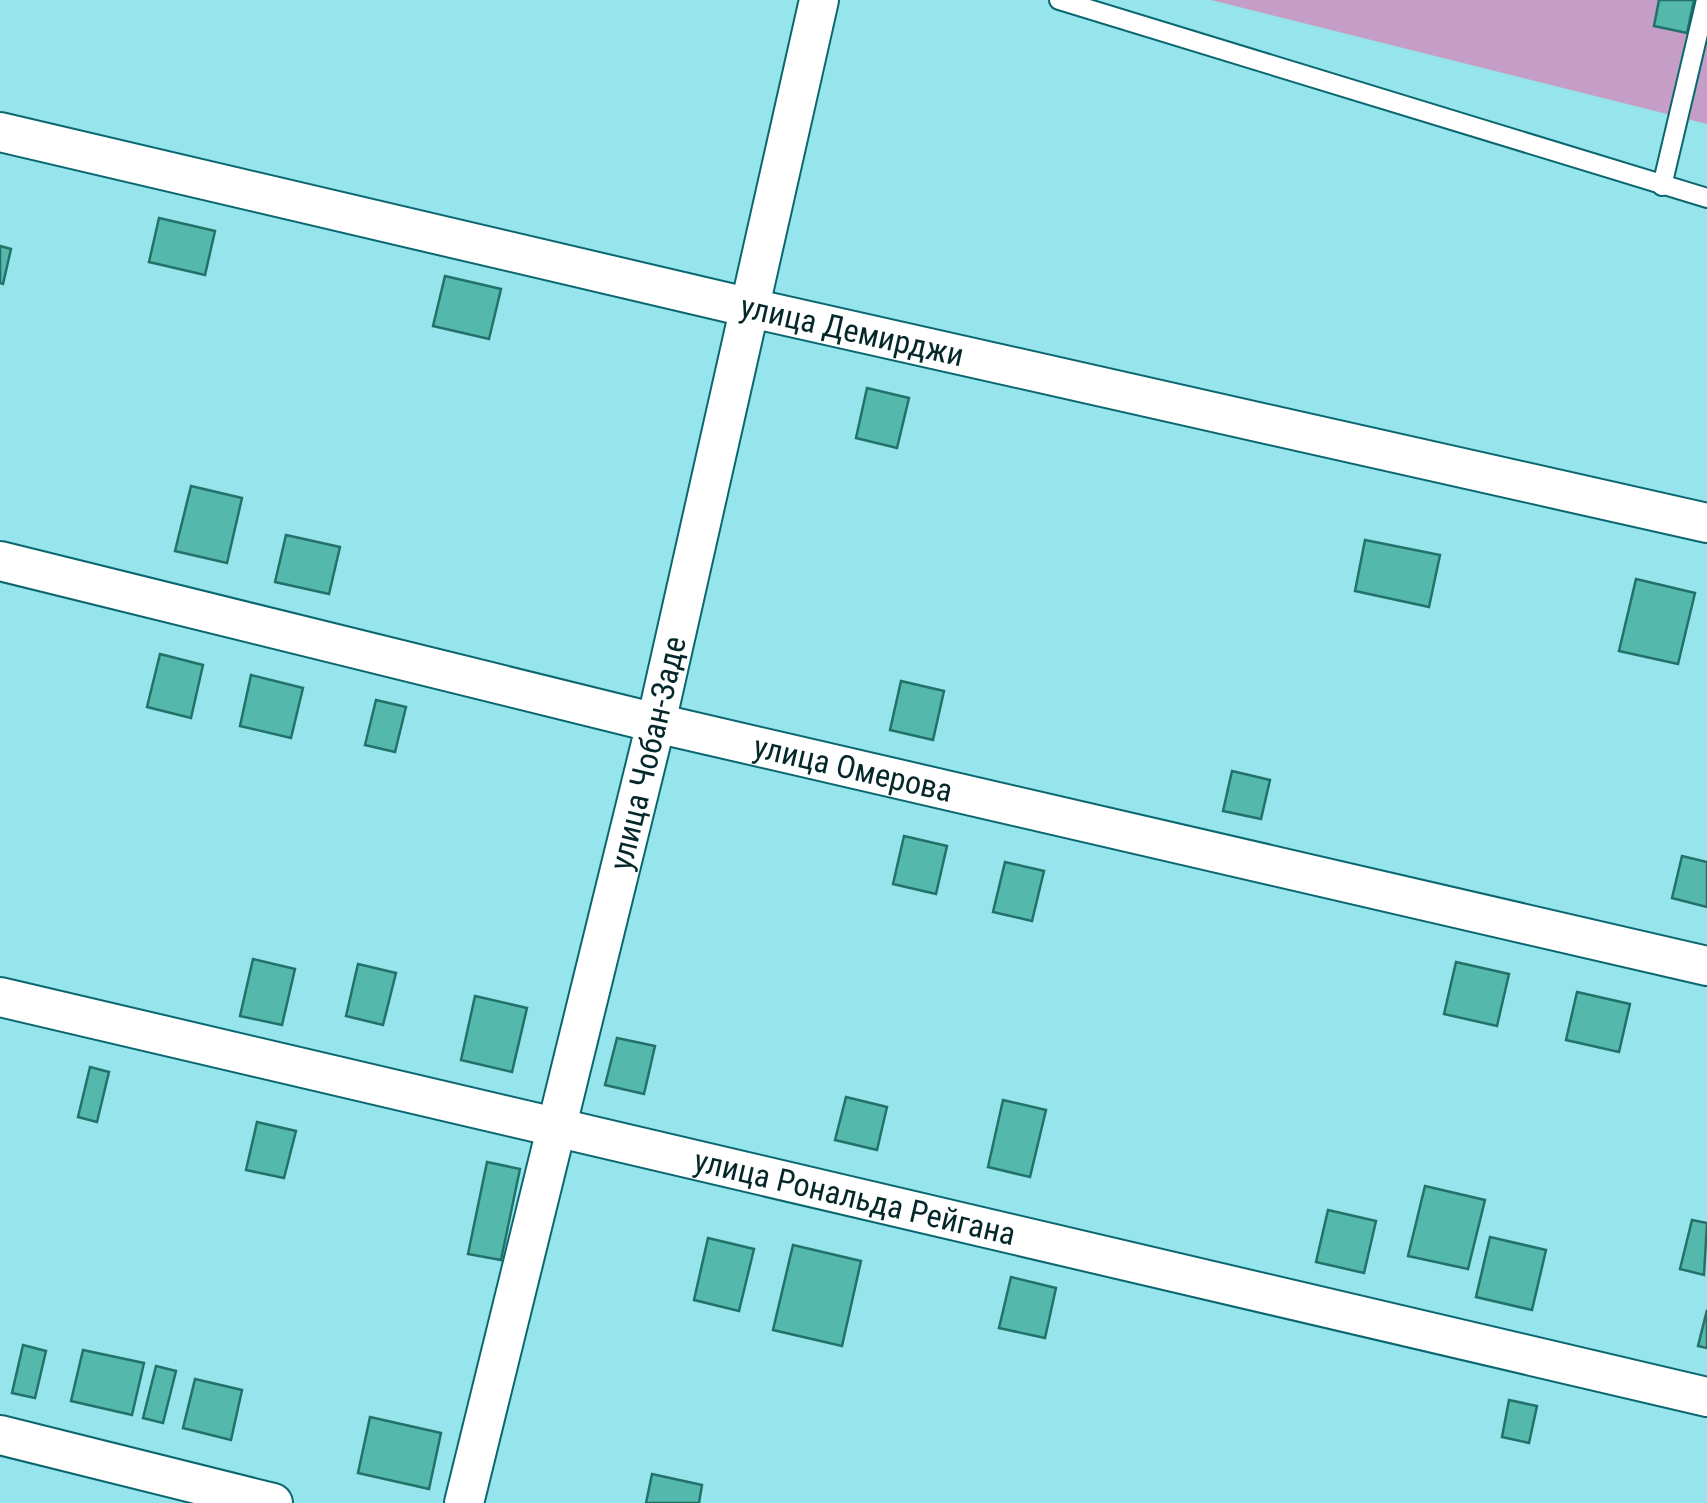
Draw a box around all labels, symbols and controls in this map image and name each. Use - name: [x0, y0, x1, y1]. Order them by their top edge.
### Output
- street label: улица Демирджи: [737, 287, 968, 374]
- street label: улица Чобан-Заде: [601, 633, 694, 874]
- street label: улица Омерова: [750, 727, 956, 810]
- street label: улица Рональда Рейгана: [690, 1141, 1019, 1253]

